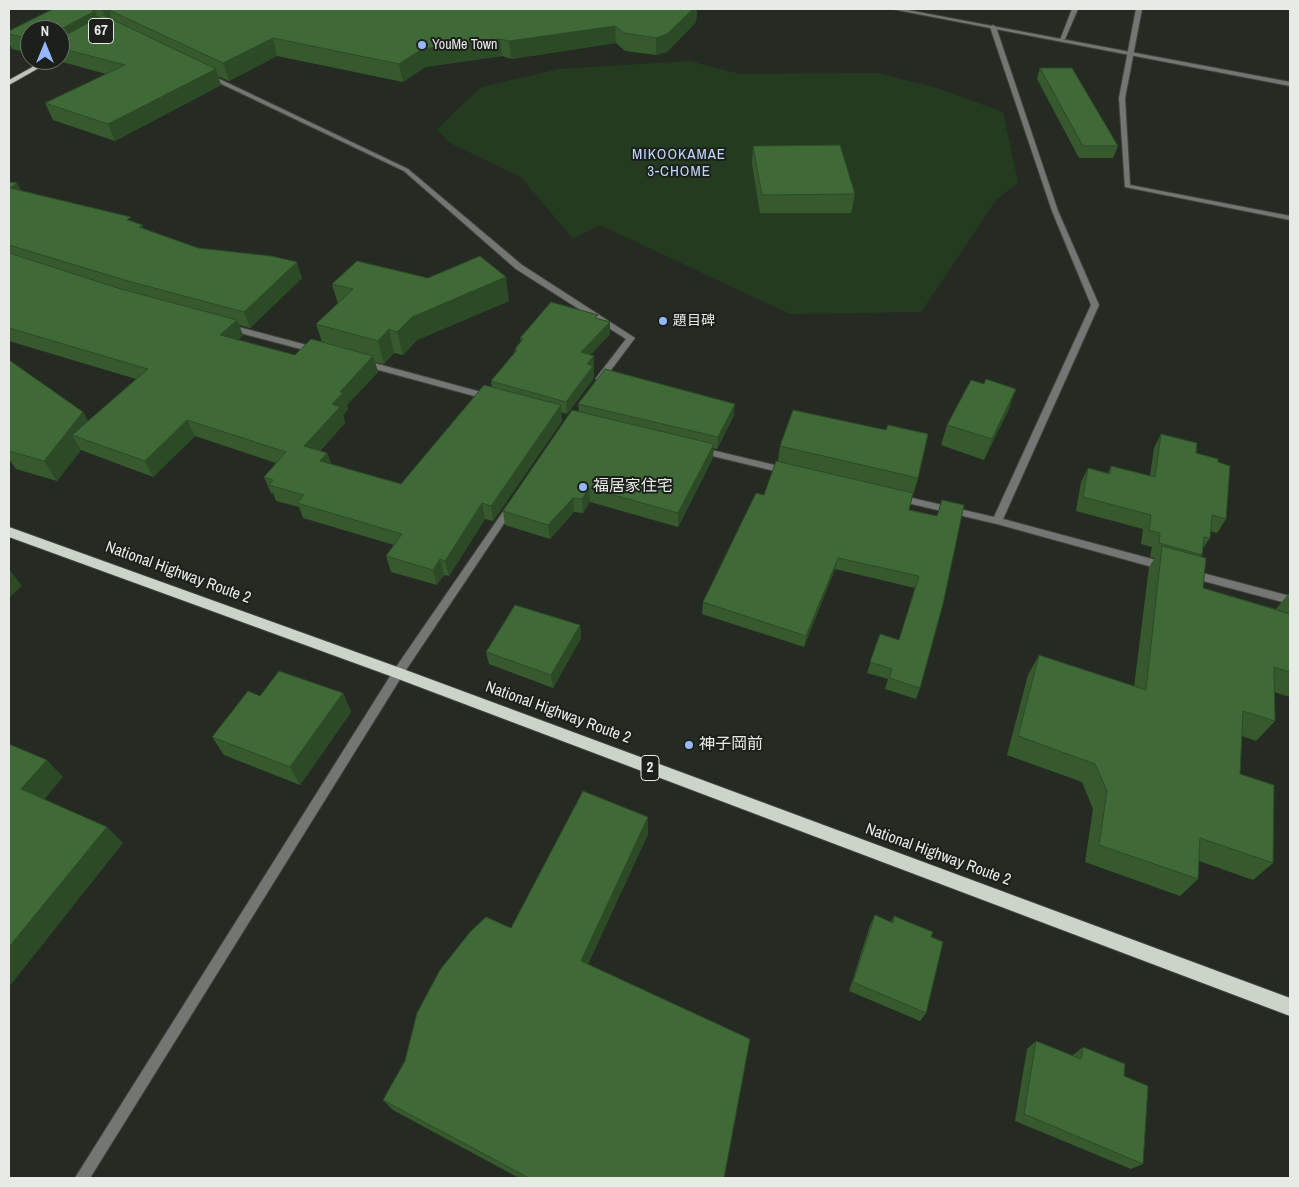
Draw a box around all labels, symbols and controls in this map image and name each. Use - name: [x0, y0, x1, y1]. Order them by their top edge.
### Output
- road number: 67: [88, 18, 114, 44]
- north arrow: [20, 20, 70, 70]
- text: N: [41, 22, 49, 40]
- place label: YouMe Town: [432, 37, 497, 53]
- marker: YouMe Town: [416, 39, 428, 51]
- district label: MIKOOKAMAE 3-CHOME: [631, 146, 727, 181]
- place label: 題目碑: [673, 313, 715, 329]
- marker: 題目碑: [657, 315, 669, 327]
- place label: 福居家住宅: [593, 477, 673, 497]
- marker: 福居家住宅: [577, 481, 589, 493]
- street label: National Highway Route 2: [103, 538, 253, 608]
- street label: National Highway Route 2: [483, 678, 633, 748]
- place label: 神子岡前: [699, 735, 763, 755]
- marker: 神子岡前: [683, 739, 695, 751]
- road number: 2: [641, 756, 659, 780]
- street label: National Highway Route 2: [863, 820, 1013, 890]

